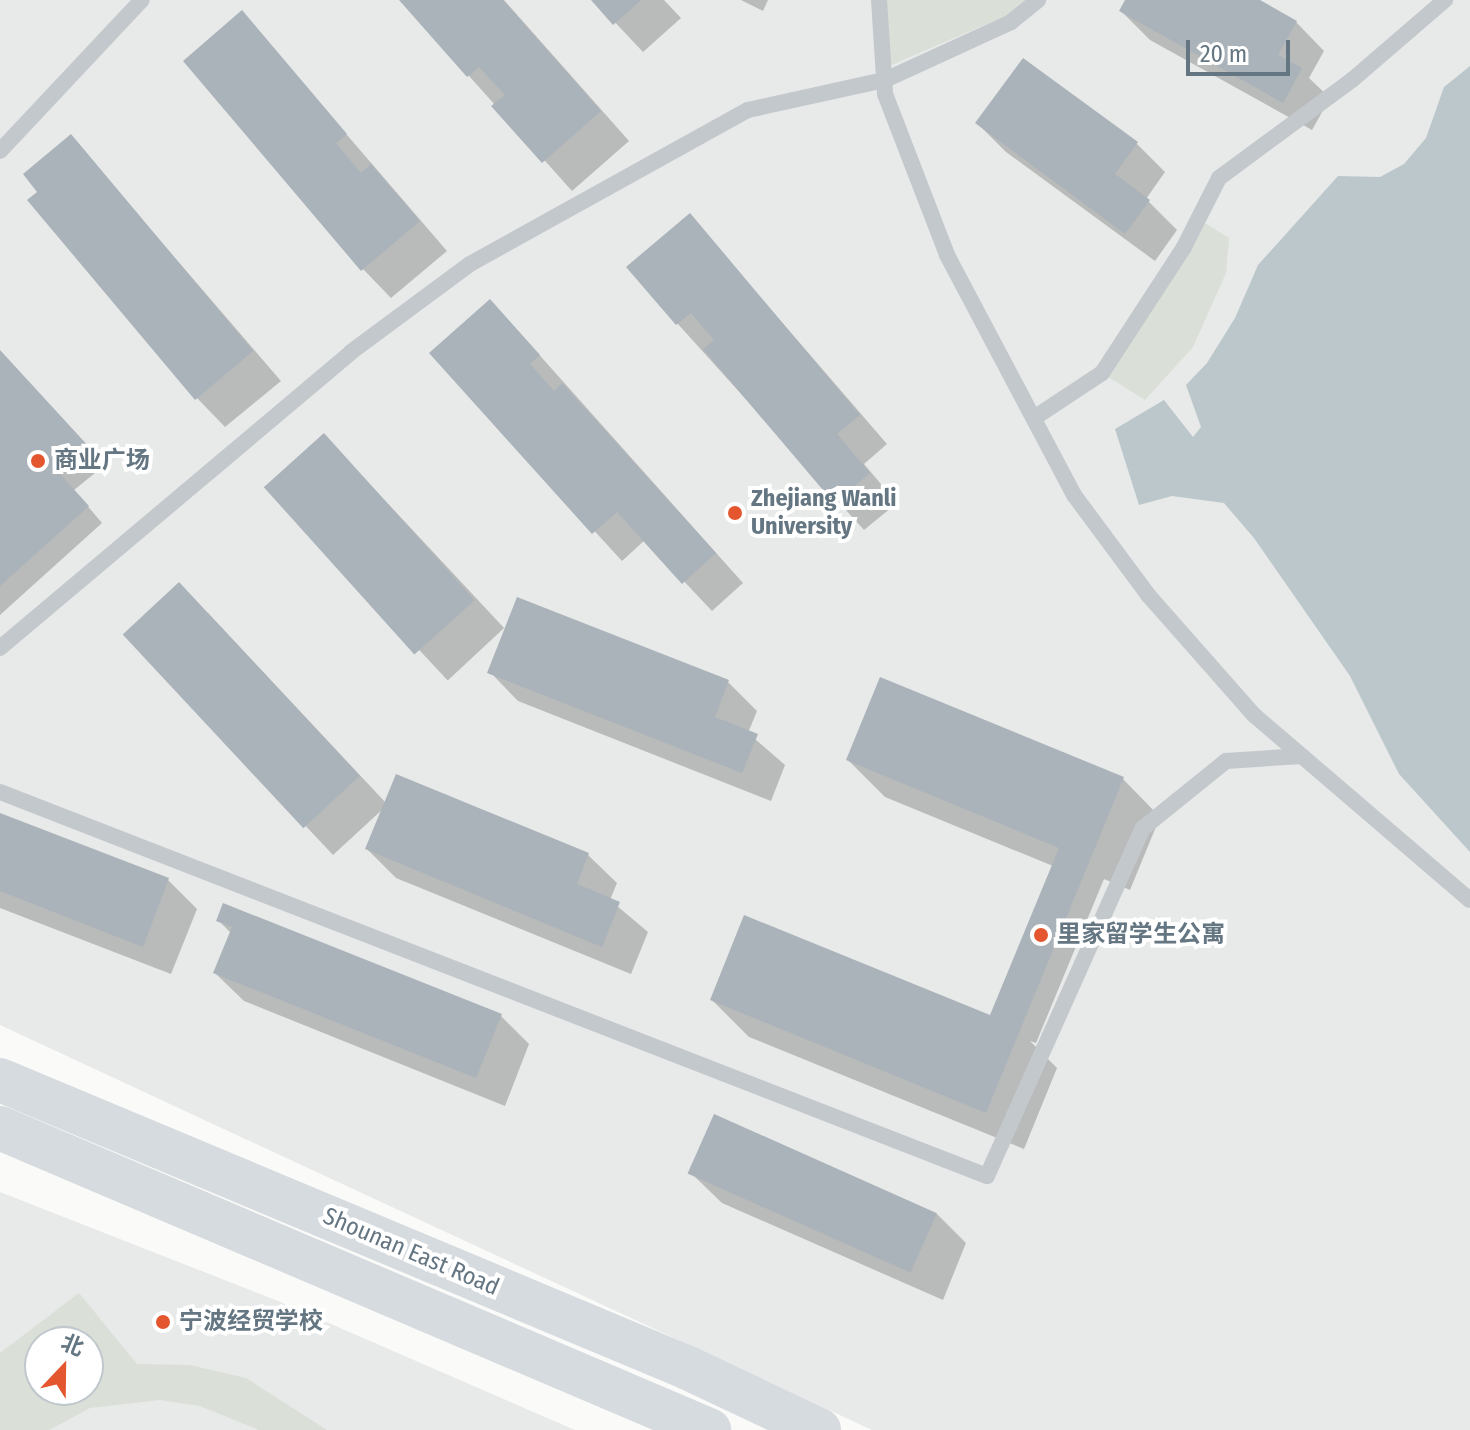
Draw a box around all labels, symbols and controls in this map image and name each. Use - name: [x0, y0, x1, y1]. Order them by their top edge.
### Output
- scale bar: [1190, 24, 1294, 74]
- text: 20 m: [1200, 40, 1247, 68]
- place label: 商业广场: [54, 447, 150, 475]
- marker: 商业广场: [29, 452, 47, 470]
- place label: Zhejiang Wanli University: [751, 485, 896, 541]
- marker: Zhejiang Wanli University: [726, 504, 744, 522]
- place label: 里家留学生公寓: [1057, 921, 1225, 949]
- marker: 里家留学生公寓: [1032, 926, 1050, 944]
- street label: Shounan East Road: [319, 1202, 503, 1302]
- place label: 宁波经贸学校: [179, 1308, 323, 1336]
- marker: 宁波经贸学校: [154, 1313, 172, 1331]
- north arrow: [24, 1326, 104, 1406]
- text: 北: [57, 1328, 88, 1362]

